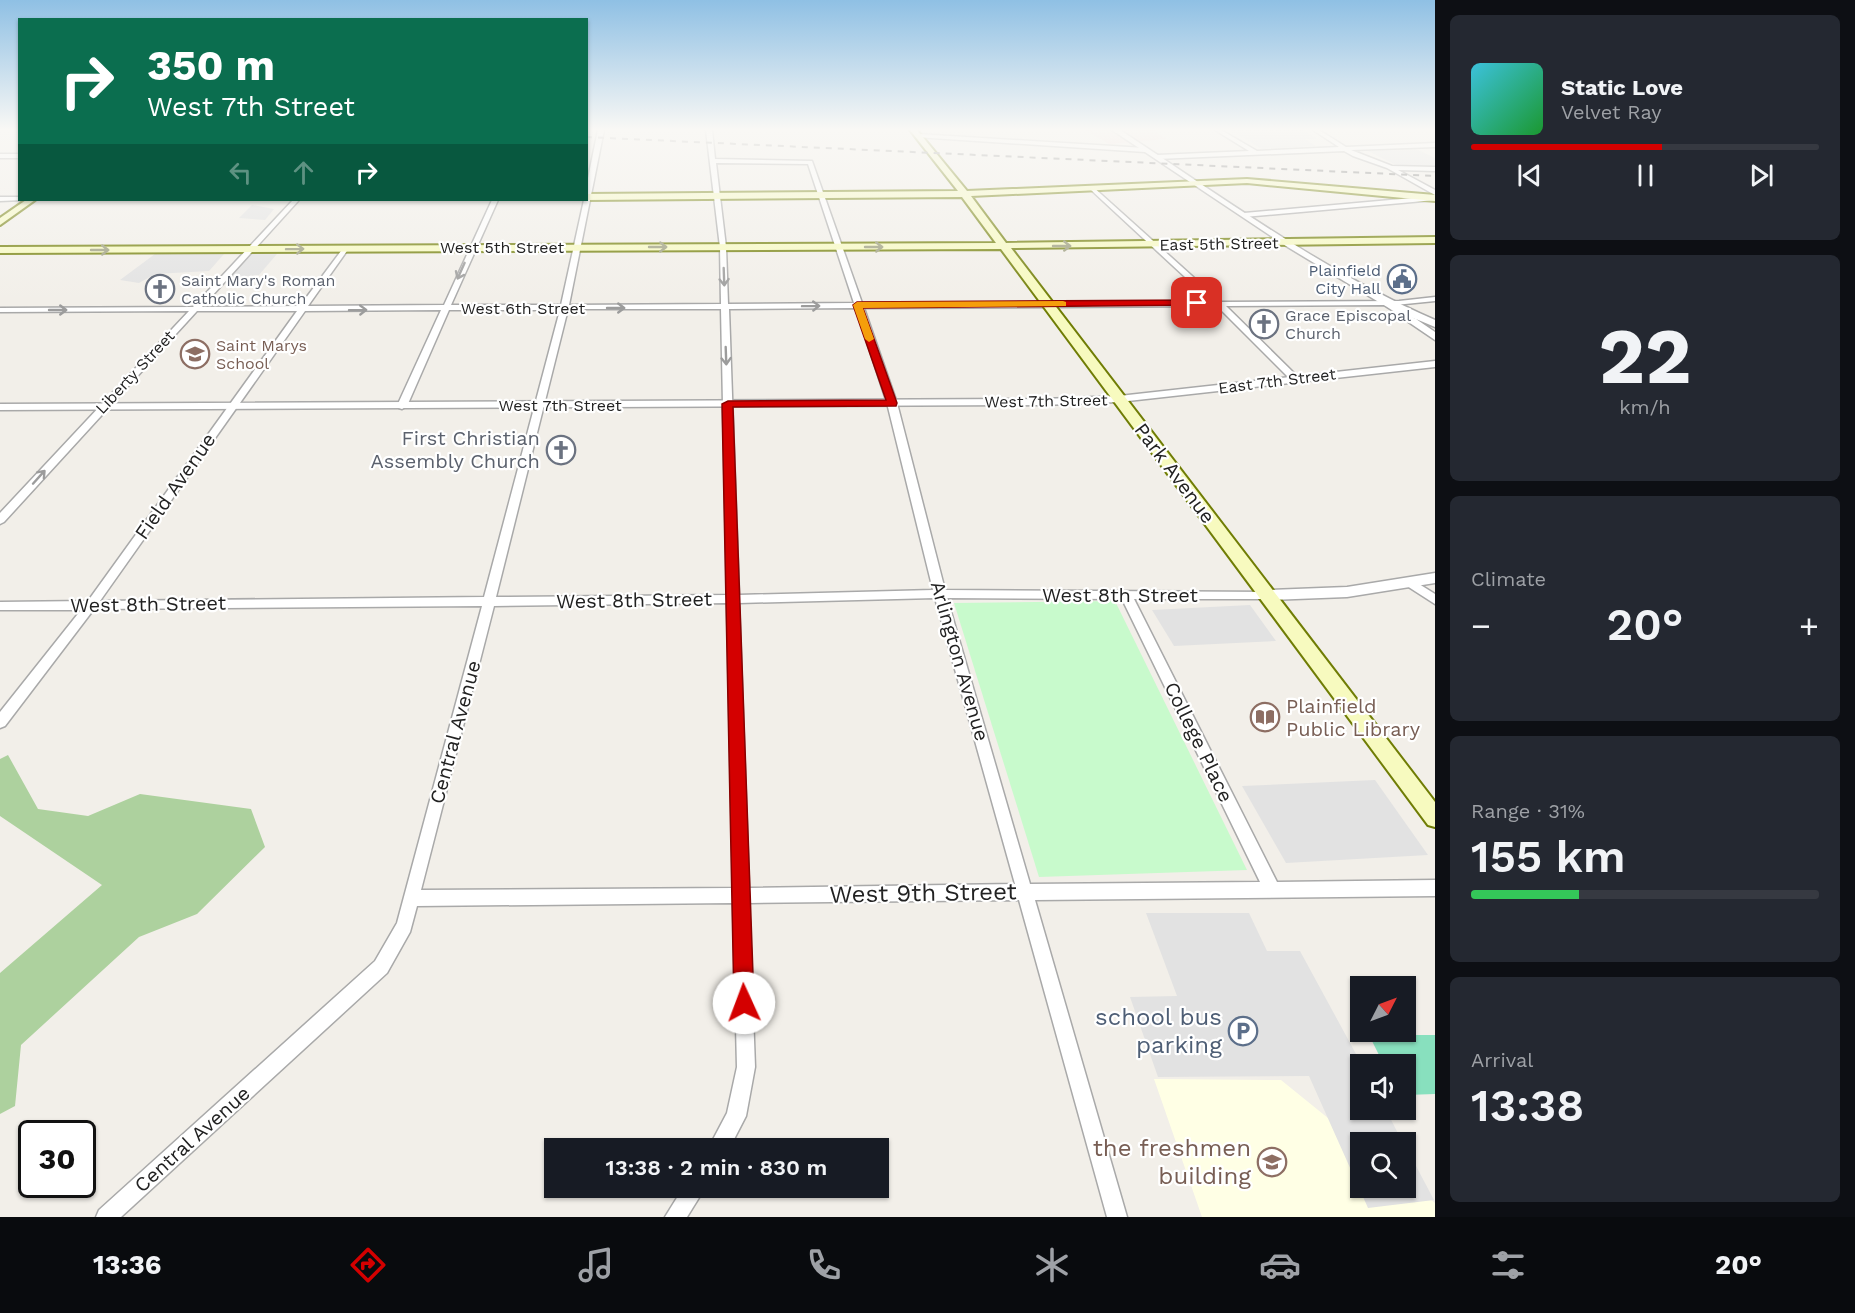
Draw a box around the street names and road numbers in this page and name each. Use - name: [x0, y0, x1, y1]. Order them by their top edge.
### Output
- street label: East 5th Street: [1159, 233, 1279, 255]
- street label: West 5th Street: [440, 238, 564, 257]
- street label: West 6th Street: [461, 299, 586, 318]
- street label: Liberty Street: [91, 326, 179, 418]
- street label: East 7th Street: [1217, 364, 1337, 398]
- street label: West 7th Street: [984, 390, 1108, 412]
- street label: West 7th Street: [498, 396, 622, 415]
- street label: Park Avenue: [1130, 418, 1220, 528]
- street label: Field Avenue: [129, 428, 221, 544]
- street label: Arlington Avenue: [926, 578, 994, 744]
- street label: West 8th Street: [1042, 583, 1199, 607]
- street label: West 8th Street: [556, 587, 713, 613]
- street label: West 8th Street: [70, 591, 227, 617]
- street label: Central Avenue: [424, 658, 486, 806]
- street label: College Place: [1160, 678, 1238, 806]
- street label: West 9th Street: [829, 877, 1017, 909]
- street label: Central Avenue: [129, 1081, 255, 1197]

